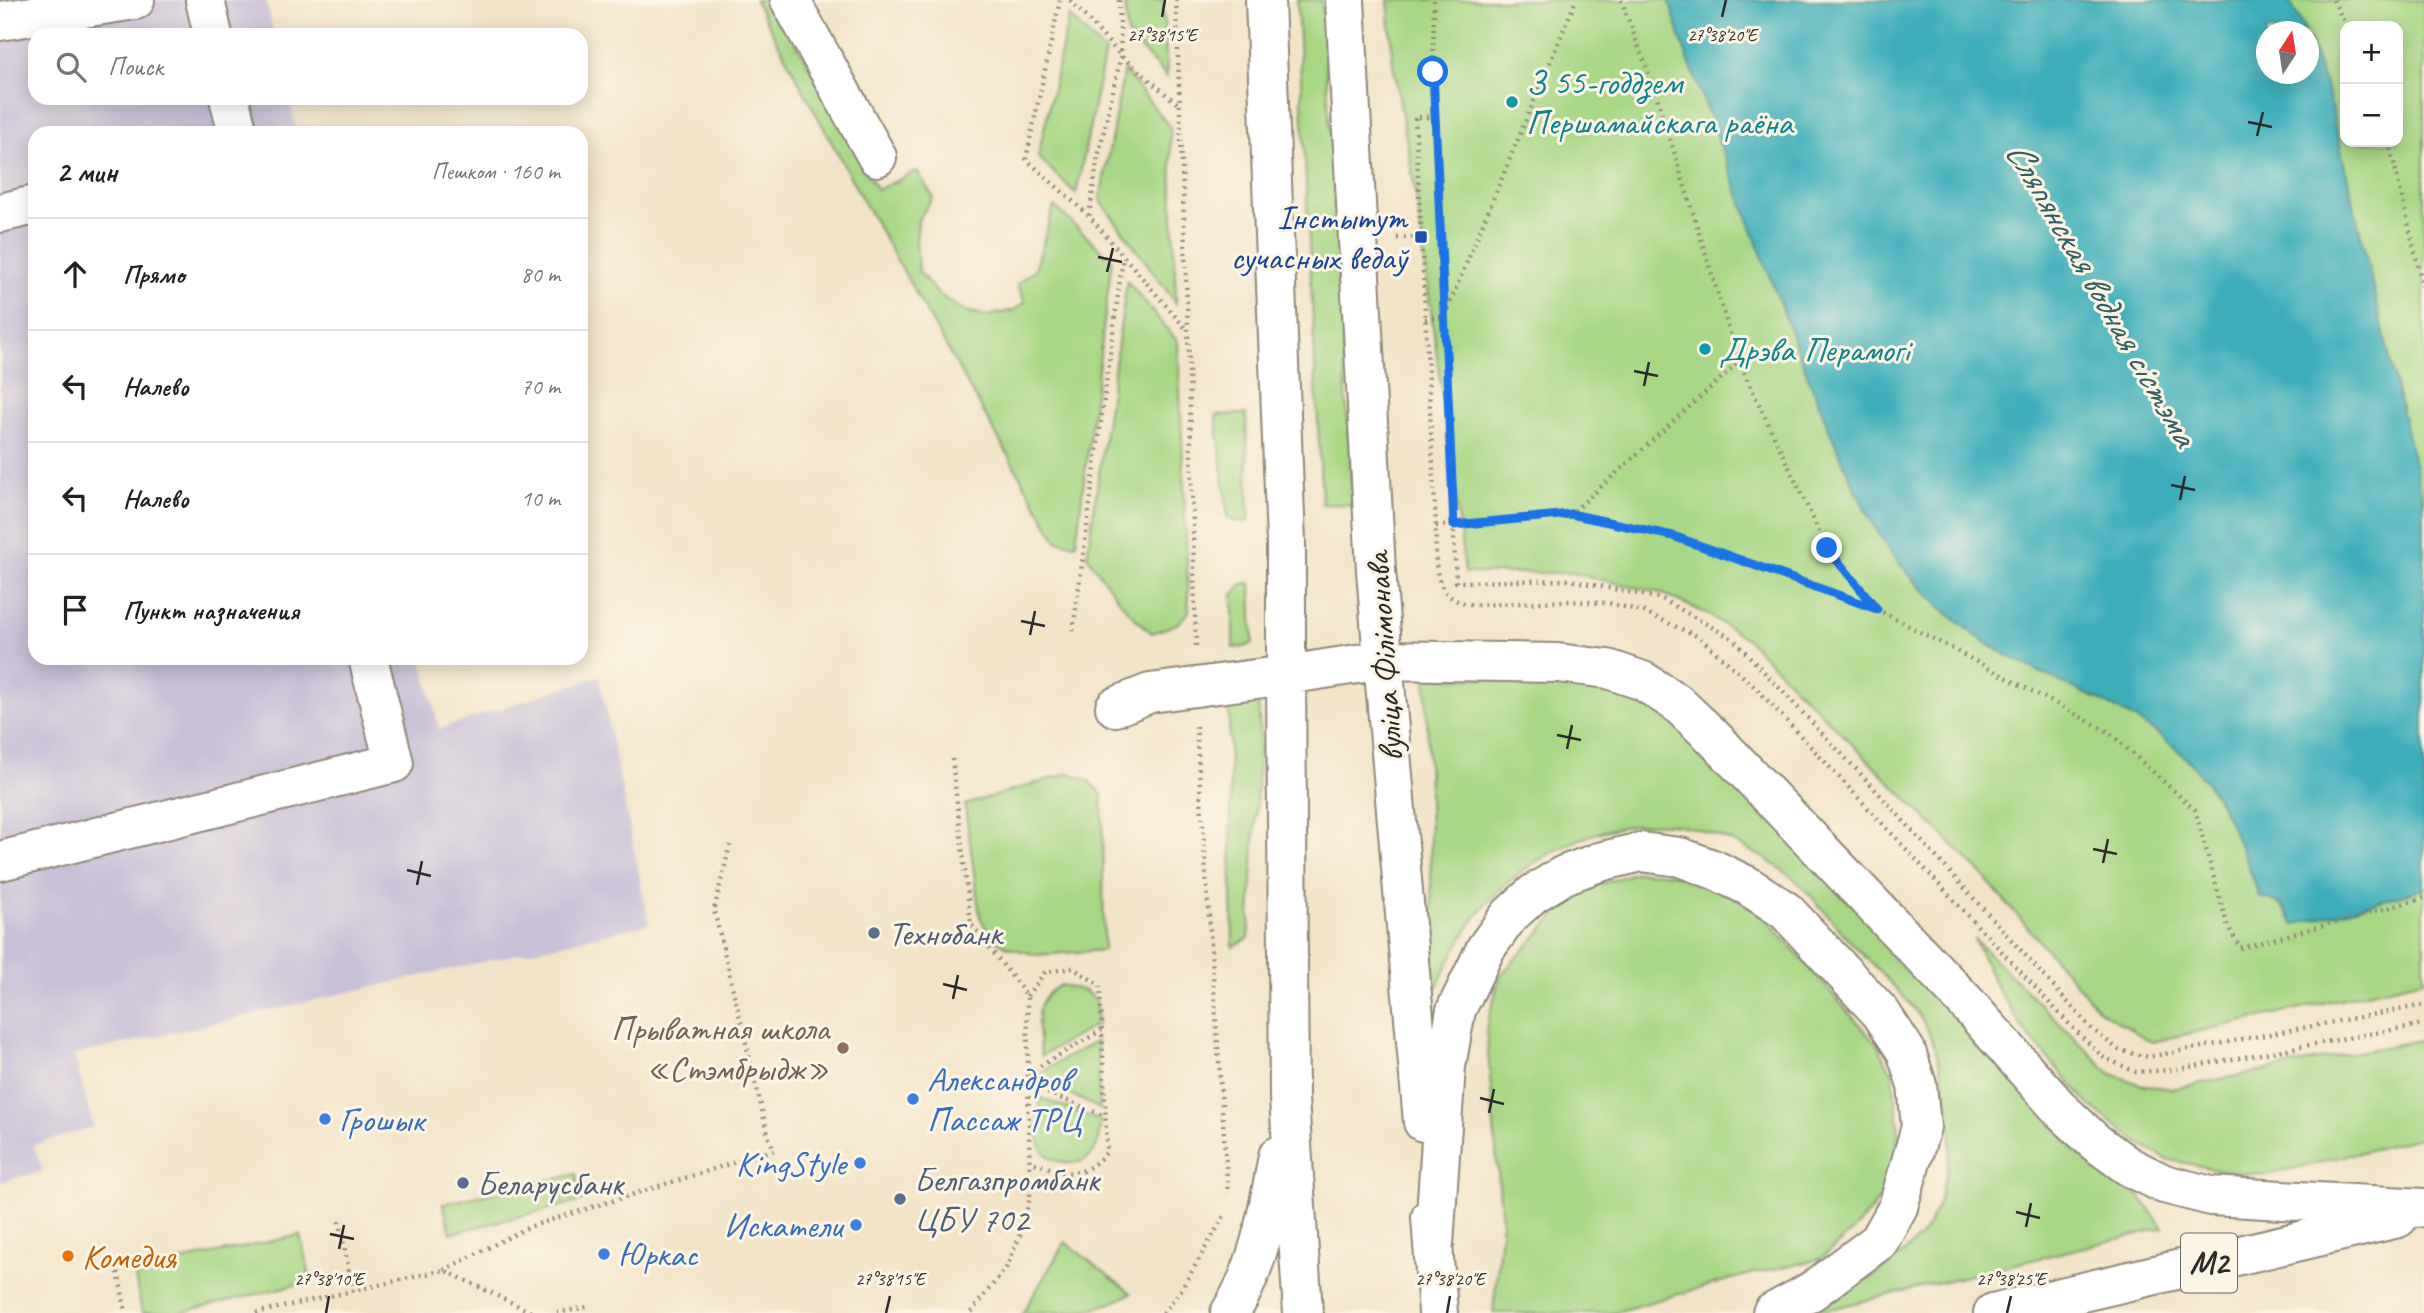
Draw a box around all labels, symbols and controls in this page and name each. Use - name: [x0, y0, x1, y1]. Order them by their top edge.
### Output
- north arrow: [2256, 21, 2319, 84]
- map controls: [2340, 21, 2403, 147]
- button: +: [2340, 21, 2403, 84]
- text: 27°38'15"E: [1127, 24, 1199, 46]
- text: 27°38'20"E: [1687, 24, 1759, 46]
- search box: [28, 28, 588, 105]
- icon: search: [52, 48, 90, 86]
- text: Поиск: [108, 50, 163, 83]
- route start: [1417, 56, 1448, 87]
- place label: З 55-годдзем Першамайскага раёна: [1526, 60, 1795, 145]
- button: −: [2340, 84, 2403, 147]
- marker: З 55-годдзем Першамайскага раёна: [1504, 94, 1520, 110]
- water label: Сляпянская водная сістэма: [1996, 132, 2210, 457]
- text: 2 мин: [56, 153, 117, 191]
- text: Пешком · 160 m: [432, 157, 560, 186]
- place label: Інстытут сучасных ведаў: [1231, 195, 1410, 280]
- marker: Інстытут сучасных ведаў: [1413, 229, 1429, 245]
- icon: ahead: [56, 255, 94, 293]
- text: Прямо: [123, 258, 185, 291]
- text: 80 m: [521, 260, 560, 289]
- place label: Дрэва Перамогі: [1719, 327, 1914, 372]
- marker: Дрэва Перамогі: [1697, 341, 1713, 357]
- icon: left: [56, 367, 94, 405]
- text: Налево: [123, 370, 189, 403]
- text: 70 m: [521, 372, 560, 401]
- icon: left: [56, 479, 94, 517]
- text: Налево: [123, 482, 189, 515]
- text: 10 m: [521, 484, 560, 513]
- route end: [1811, 532, 1842, 563]
- street label: вуліца Філімонава: [1354, 548, 1414, 763]
- icon: arrive: [56, 591, 94, 629]
- text: Пункт назначения: [123, 594, 299, 627]
- place label: Технобанк: [888, 911, 1005, 956]
- marker: Технобанк: [866, 925, 882, 941]
- place label: Прыватная школа «Стэмбрыдж»: [611, 1006, 831, 1091]
- marker: Прыватная школа «Стэмбрыдж»: [835, 1040, 851, 1056]
- place label: Александров Пассаж ТРЦ: [927, 1057, 1085, 1142]
- marker: Александров Пассаж ТРЦ: [905, 1091, 921, 1107]
- place label: Грошык: [339, 1097, 427, 1142]
- marker: Грошык: [317, 1111, 333, 1127]
- place label: KingStyle: [736, 1141, 849, 1186]
- marker: KingStyle: [852, 1155, 868, 1171]
- place label: Белгазпромбанк ЦБУ 702: [914, 1157, 1101, 1242]
- place label: Беларусбанк: [477, 1161, 626, 1206]
- marker: Беларусбанк: [455, 1175, 471, 1191]
- marker: Белгазпромбанк ЦБУ 702: [892, 1191, 908, 1207]
- place label: Искатели: [724, 1203, 846, 1248]
- marker: Искатели: [848, 1217, 864, 1233]
- place label: Юркас: [618, 1232, 698, 1277]
- road number: М2: [2181, 1233, 2237, 1292]
- place label: Комедия: [82, 1234, 177, 1279]
- marker: Юркас: [596, 1246, 612, 1262]
- marker: Комедия: [60, 1248, 76, 1264]
- text: 27°38'10"E: [294, 1268, 366, 1290]
- text: 27°38'15"E: [855, 1268, 927, 1290]
- text: 27°38'20"E: [1415, 1268, 1487, 1290]
- text: 27°38'25"E: [1976, 1268, 2048, 1290]

